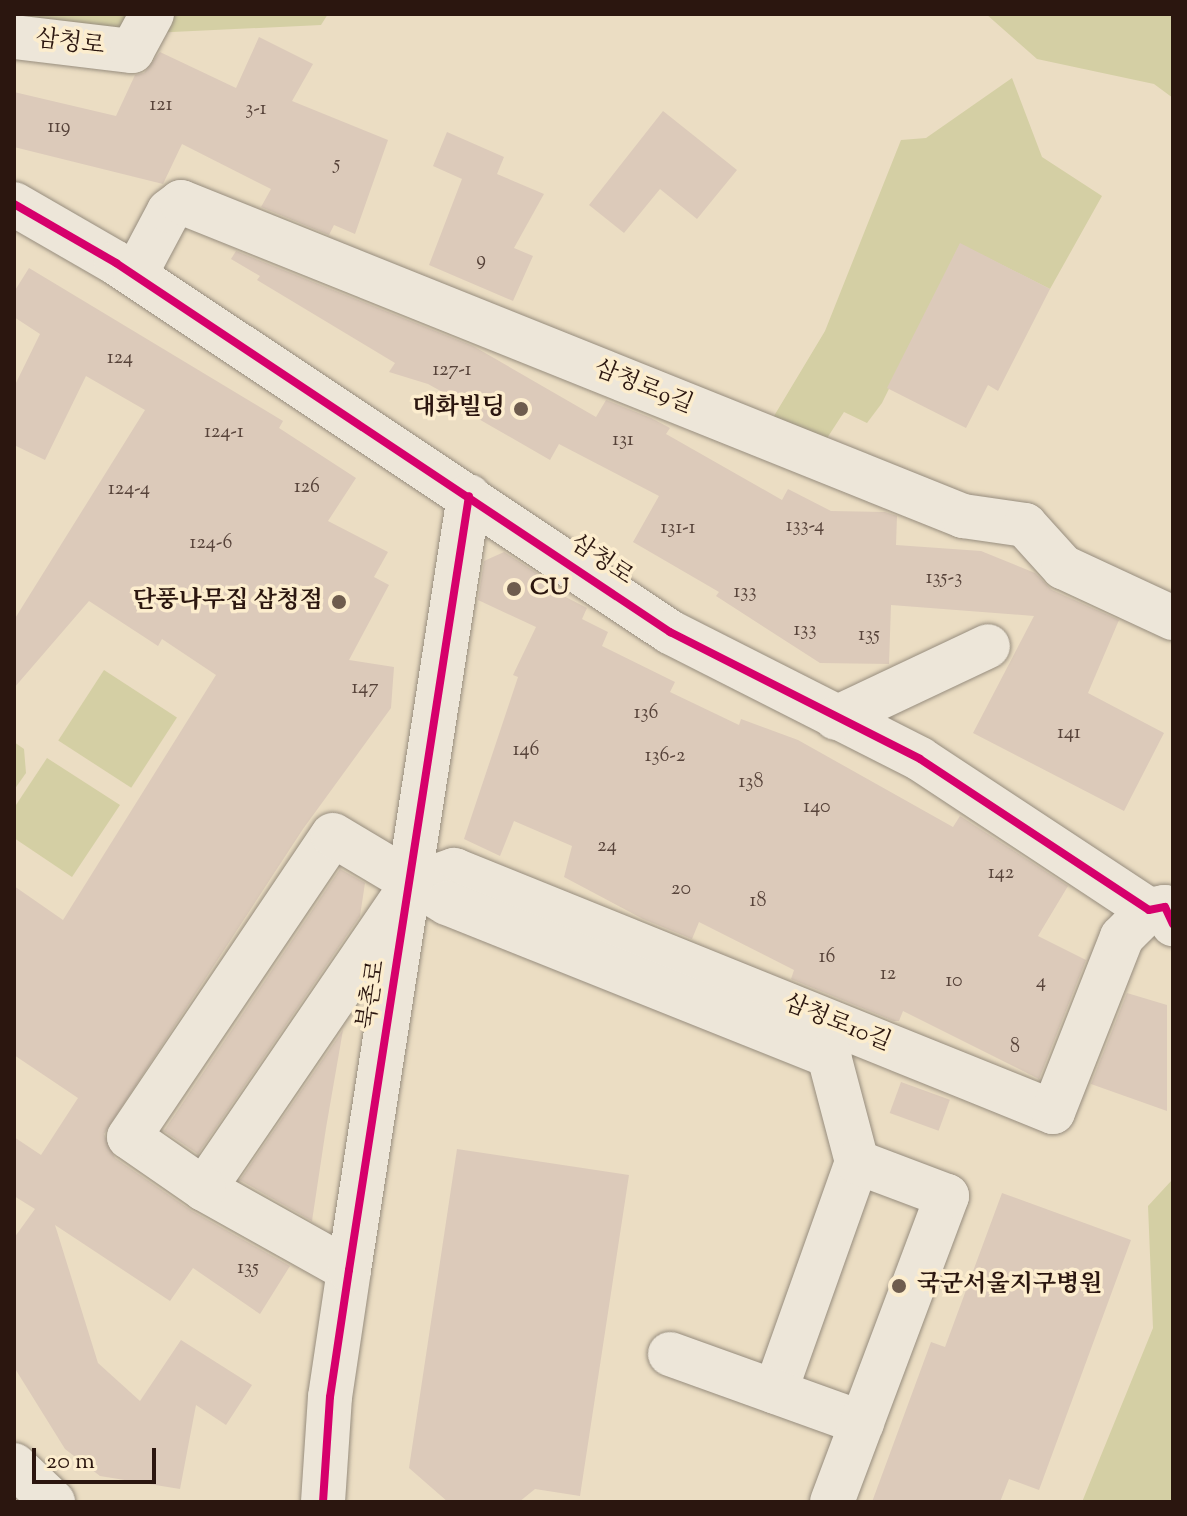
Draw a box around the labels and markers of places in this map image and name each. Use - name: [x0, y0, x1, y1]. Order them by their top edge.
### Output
- place label: 대화빌딩: [412, 395, 505, 423]
- marker: 대화빌딩: [512, 400, 530, 418]
- place label: CU: [530, 575, 569, 603]
- marker: CU: [505, 580, 523, 598]
- place label: 단풍나무집 삼청점: [132, 588, 323, 616]
- marker: 단풍나무집 삼청점: [330, 593, 348, 611]
- place label: 국군서울지구병원: [917, 1272, 1102, 1300]
- marker: 국군서울지구병원: [888, 1275, 910, 1297]

